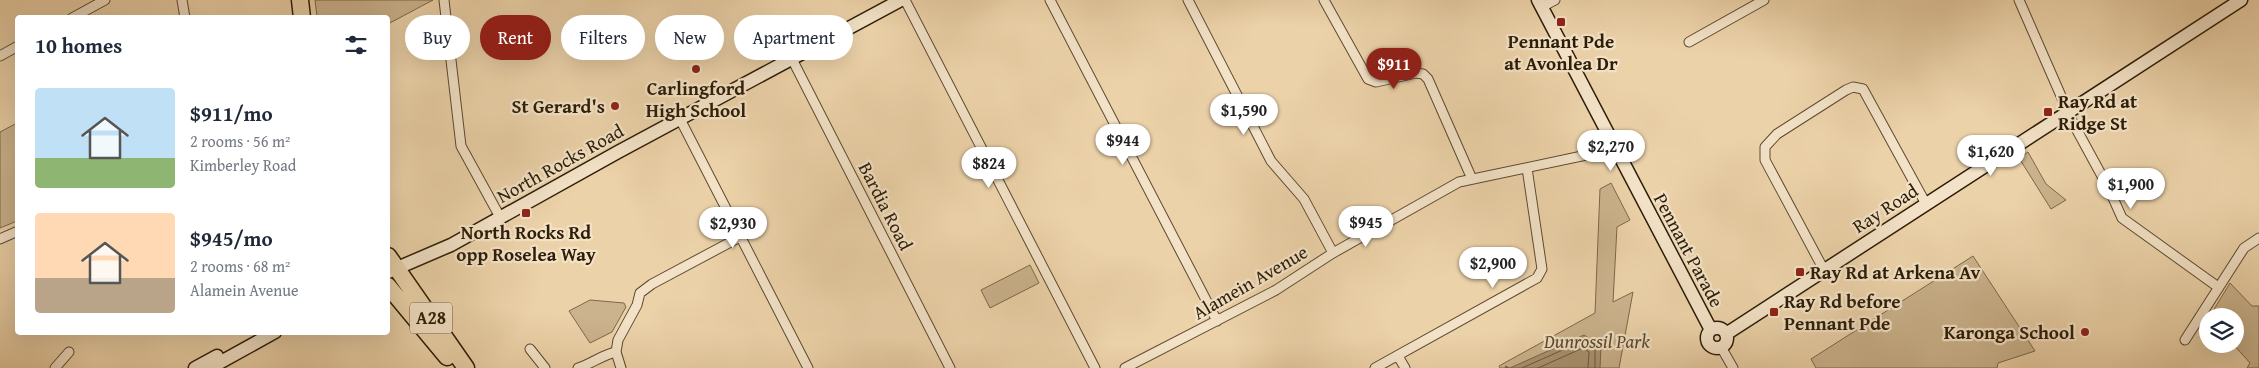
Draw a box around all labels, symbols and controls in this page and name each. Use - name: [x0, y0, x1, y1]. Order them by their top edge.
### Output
- chip: Buy: [405, 15, 470, 60]
- chip: Rent: [480, 15, 551, 60]
- chip: Filters: [561, 15, 645, 60]
- chip: New: [655, 15, 724, 60]
- chip: Apartment: [734, 15, 853, 60]
- marker: Pennant Pde at Avonlea Dr: [1555, 16, 1567, 28]
- place label: Pennant Pde at Avonlea Dr: [1504, 27, 1618, 77]
- text: 10 homes: [35, 30, 122, 61]
- icon: filters: [342, 31, 370, 59]
- pin: $911: [1364, 48, 1424, 90]
- text: $911: [1377, 52, 1411, 76]
- marker: Carlingford High School: [690, 63, 702, 75]
- place label: Carlingford High School: [646, 74, 746, 124]
- place label: Ray Rd at Ridge St: [2058, 87, 2138, 137]
- place label: St Gerard's: [512, 92, 605, 120]
- pin: $1,590: [1203, 94, 1285, 136]
- text: $911/mo: [190, 98, 273, 129]
- text: $1,590: [1221, 98, 1267, 122]
- marker: St Gerard's: [609, 100, 621, 112]
- marker: Ray Rd at Ridge St: [2042, 106, 2054, 118]
- icon: home: [75, 108, 135, 168]
- street label: North Rocks Road: [491, 116, 629, 210]
- pin: $944: [1093, 124, 1153, 166]
- text: $944: [1106, 128, 1140, 152]
- text: 2 rooms · 56 m²: [190, 129, 290, 153]
- pin: $2,270: [1570, 130, 1652, 172]
- text: $2,270: [1588, 134, 1634, 158]
- pin: $1,620: [1950, 134, 2032, 177]
- text: $1,620: [1968, 139, 2014, 163]
- pin: $824: [959, 146, 1019, 189]
- text: $824: [972, 151, 1006, 175]
- text: Kimberley Road: [190, 153, 296, 177]
- street label: Bardia Road: [852, 157, 921, 256]
- pin: $1,900: [2090, 168, 2172, 210]
- text: $1,900: [2108, 172, 2154, 196]
- street label: Ray Road: [1847, 176, 1924, 240]
- street label: Pennant Parade: [1647, 188, 1731, 312]
- pin: $2,930: [692, 206, 774, 249]
- pin: $945: [1336, 206, 1396, 248]
- marker: North Rocks Rd opp Roselea Way: [520, 207, 532, 219]
- text: $945: [1349, 210, 1383, 234]
- text: $2,930: [710, 211, 756, 235]
- place label: North Rocks Rd opp Roselea Way: [456, 218, 596, 268]
- text: $945/mo: [190, 223, 273, 254]
- icon: home: [75, 233, 135, 293]
- street label: Alamein Avenue: [1187, 238, 1313, 326]
- pin: $2,900: [1452, 246, 1534, 289]
- text: $2,900: [1470, 251, 1516, 275]
- text: 2 rooms · 68 m²: [190, 254, 290, 278]
- place label: Ray Rd at Arkena Av: [1810, 258, 1980, 286]
- marker: Ray Rd at Arkena Av: [1794, 266, 1806, 278]
- text: Alamein Avenue: [190, 278, 299, 302]
- place label: Ray Rd before Pennant Pde: [1784, 287, 1901, 337]
- road number: A28: [410, 302, 452, 334]
- marker: Ray Rd before Pennant Pde: [1768, 306, 1780, 318]
- map controls: [2199, 308, 2244, 353]
- button: layers: [2199, 308, 2244, 353]
- place label: Karonga School: [1944, 318, 2075, 346]
- marker: Karonga School: [2079, 326, 2091, 338]
- park label: Dunrossil Park: [1543, 327, 1650, 355]

